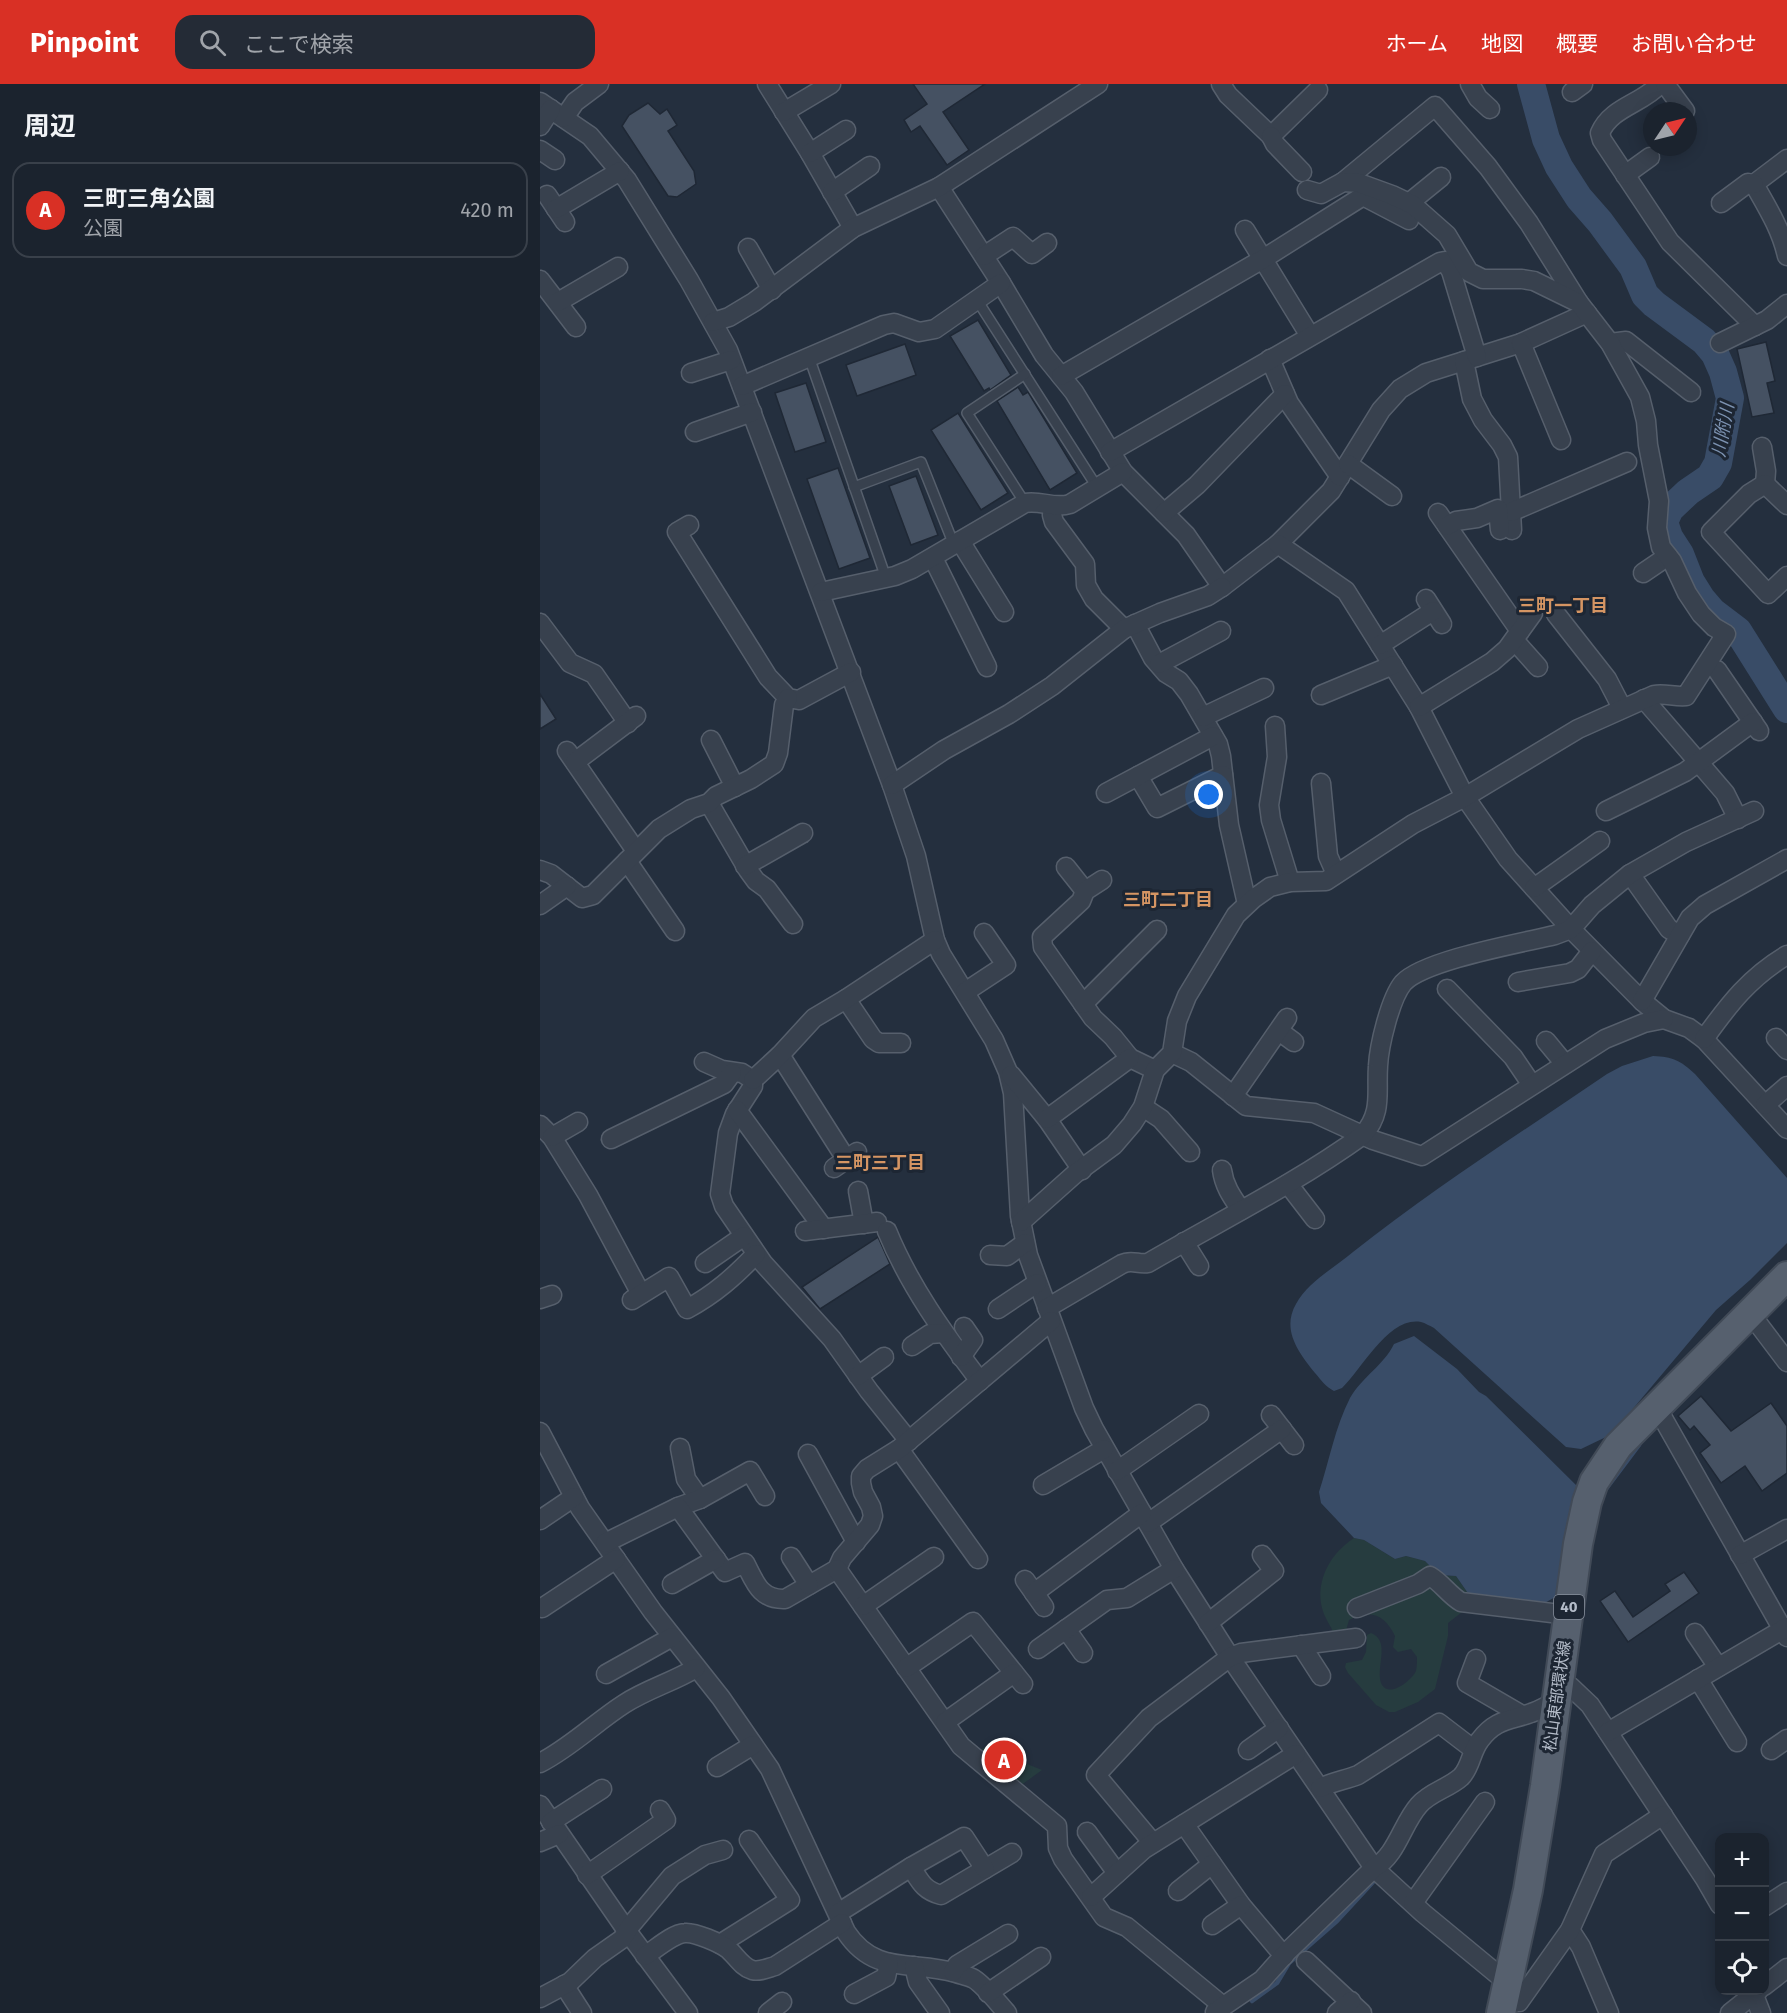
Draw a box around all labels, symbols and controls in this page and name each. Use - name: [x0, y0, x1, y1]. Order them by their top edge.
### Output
- search box: [175, 15, 595, 69]
- text: Pinpoint: [30, 26, 139, 59]
- icon: search: [196, 26, 229, 59]
- text: ここで検索: [244, 31, 354, 58]
- text: ホーム: [1386, 31, 1448, 57]
- text: 地図: [1481, 31, 1523, 57]
- text: 概要: [1556, 31, 1598, 57]
- text: お問い合わせ: [1631, 31, 1757, 57]
- north arrow: [1643, 102, 1697, 156]
- text: 周辺: [24, 111, 76, 142]
- text: 三町三角公園: [83, 185, 215, 212]
- text: A: [40, 198, 51, 222]
- text: 420 m: [460, 198, 514, 222]
- text: 公園: [83, 216, 123, 240]
- water label: 川附川: [1707, 400, 1739, 458]
- district label: 三町一丁目: [1518, 595, 1608, 617]
- your location: [1194, 780, 1223, 809]
- district label: 三町二丁目: [1123, 889, 1213, 911]
- district label: 三町三丁目: [835, 1152, 925, 1174]
- road number: 40: [1554, 1595, 1584, 1619]
- street label: 松山東部環状線: [1540, 1639, 1574, 1753]
- pin: A: [984, 1738, 1024, 1782]
- map controls: [1715, 1833, 1769, 1995]
- button: +: [1715, 1833, 1769, 1887]
- button: −: [1715, 1887, 1769, 1941]
- button: locate: [1715, 1941, 1769, 1995]

